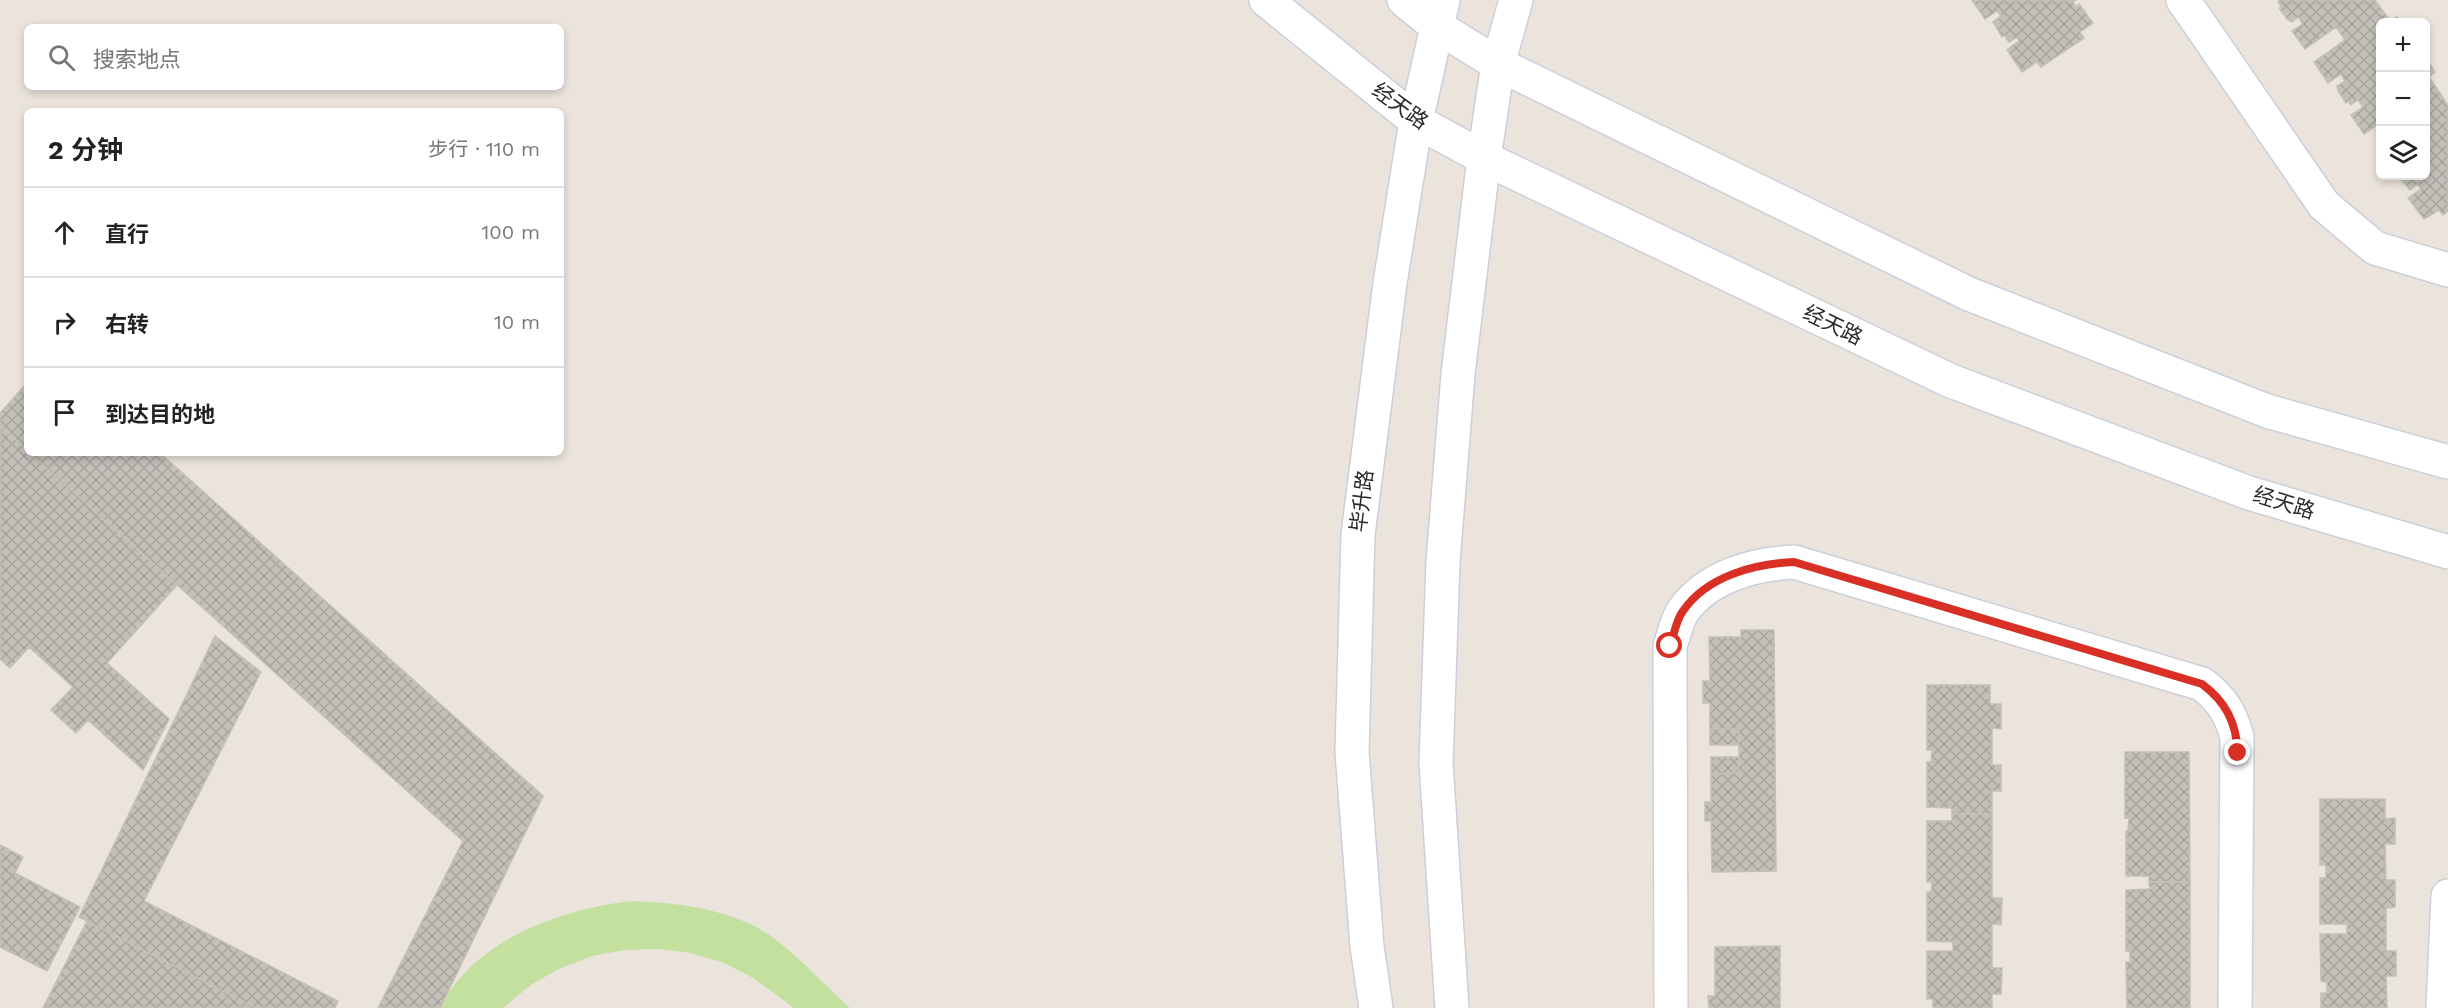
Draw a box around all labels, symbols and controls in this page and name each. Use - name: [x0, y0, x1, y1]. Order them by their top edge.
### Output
- map controls: [2376, 18, 2430, 180]
- button: +: [2376, 18, 2430, 72]
- search box: [24, 24, 564, 90]
- icon: search: [45, 41, 78, 74]
- text: 搜索地点: [93, 47, 181, 72]
- button: −: [2376, 72, 2430, 126]
- street label: 经天路: [1367, 77, 1433, 134]
- button: layers: [2376, 126, 2430, 180]
- text: 2 分钟: [48, 135, 123, 165]
- text: 步行 · 110 m: [428, 137, 540, 161]
- icon: ahead: [48, 216, 81, 249]
- text: 100 m: [481, 220, 540, 244]
- text: 直行: [105, 222, 149, 247]
- street label: 经天路: [1799, 300, 1867, 350]
- icon: right: [48, 306, 81, 339]
- text: 10 m: [494, 310, 540, 334]
- text: 右转: [105, 312, 149, 337]
- icon: arrive: [48, 396, 81, 429]
- text: 到达目的地: [105, 402, 215, 427]
- street label: 毕升路: [1345, 468, 1378, 534]
- street label: 经天路: [2250, 481, 2318, 524]
- route start: [1656, 632, 1682, 658]
- route end: [2224, 739, 2250, 765]

